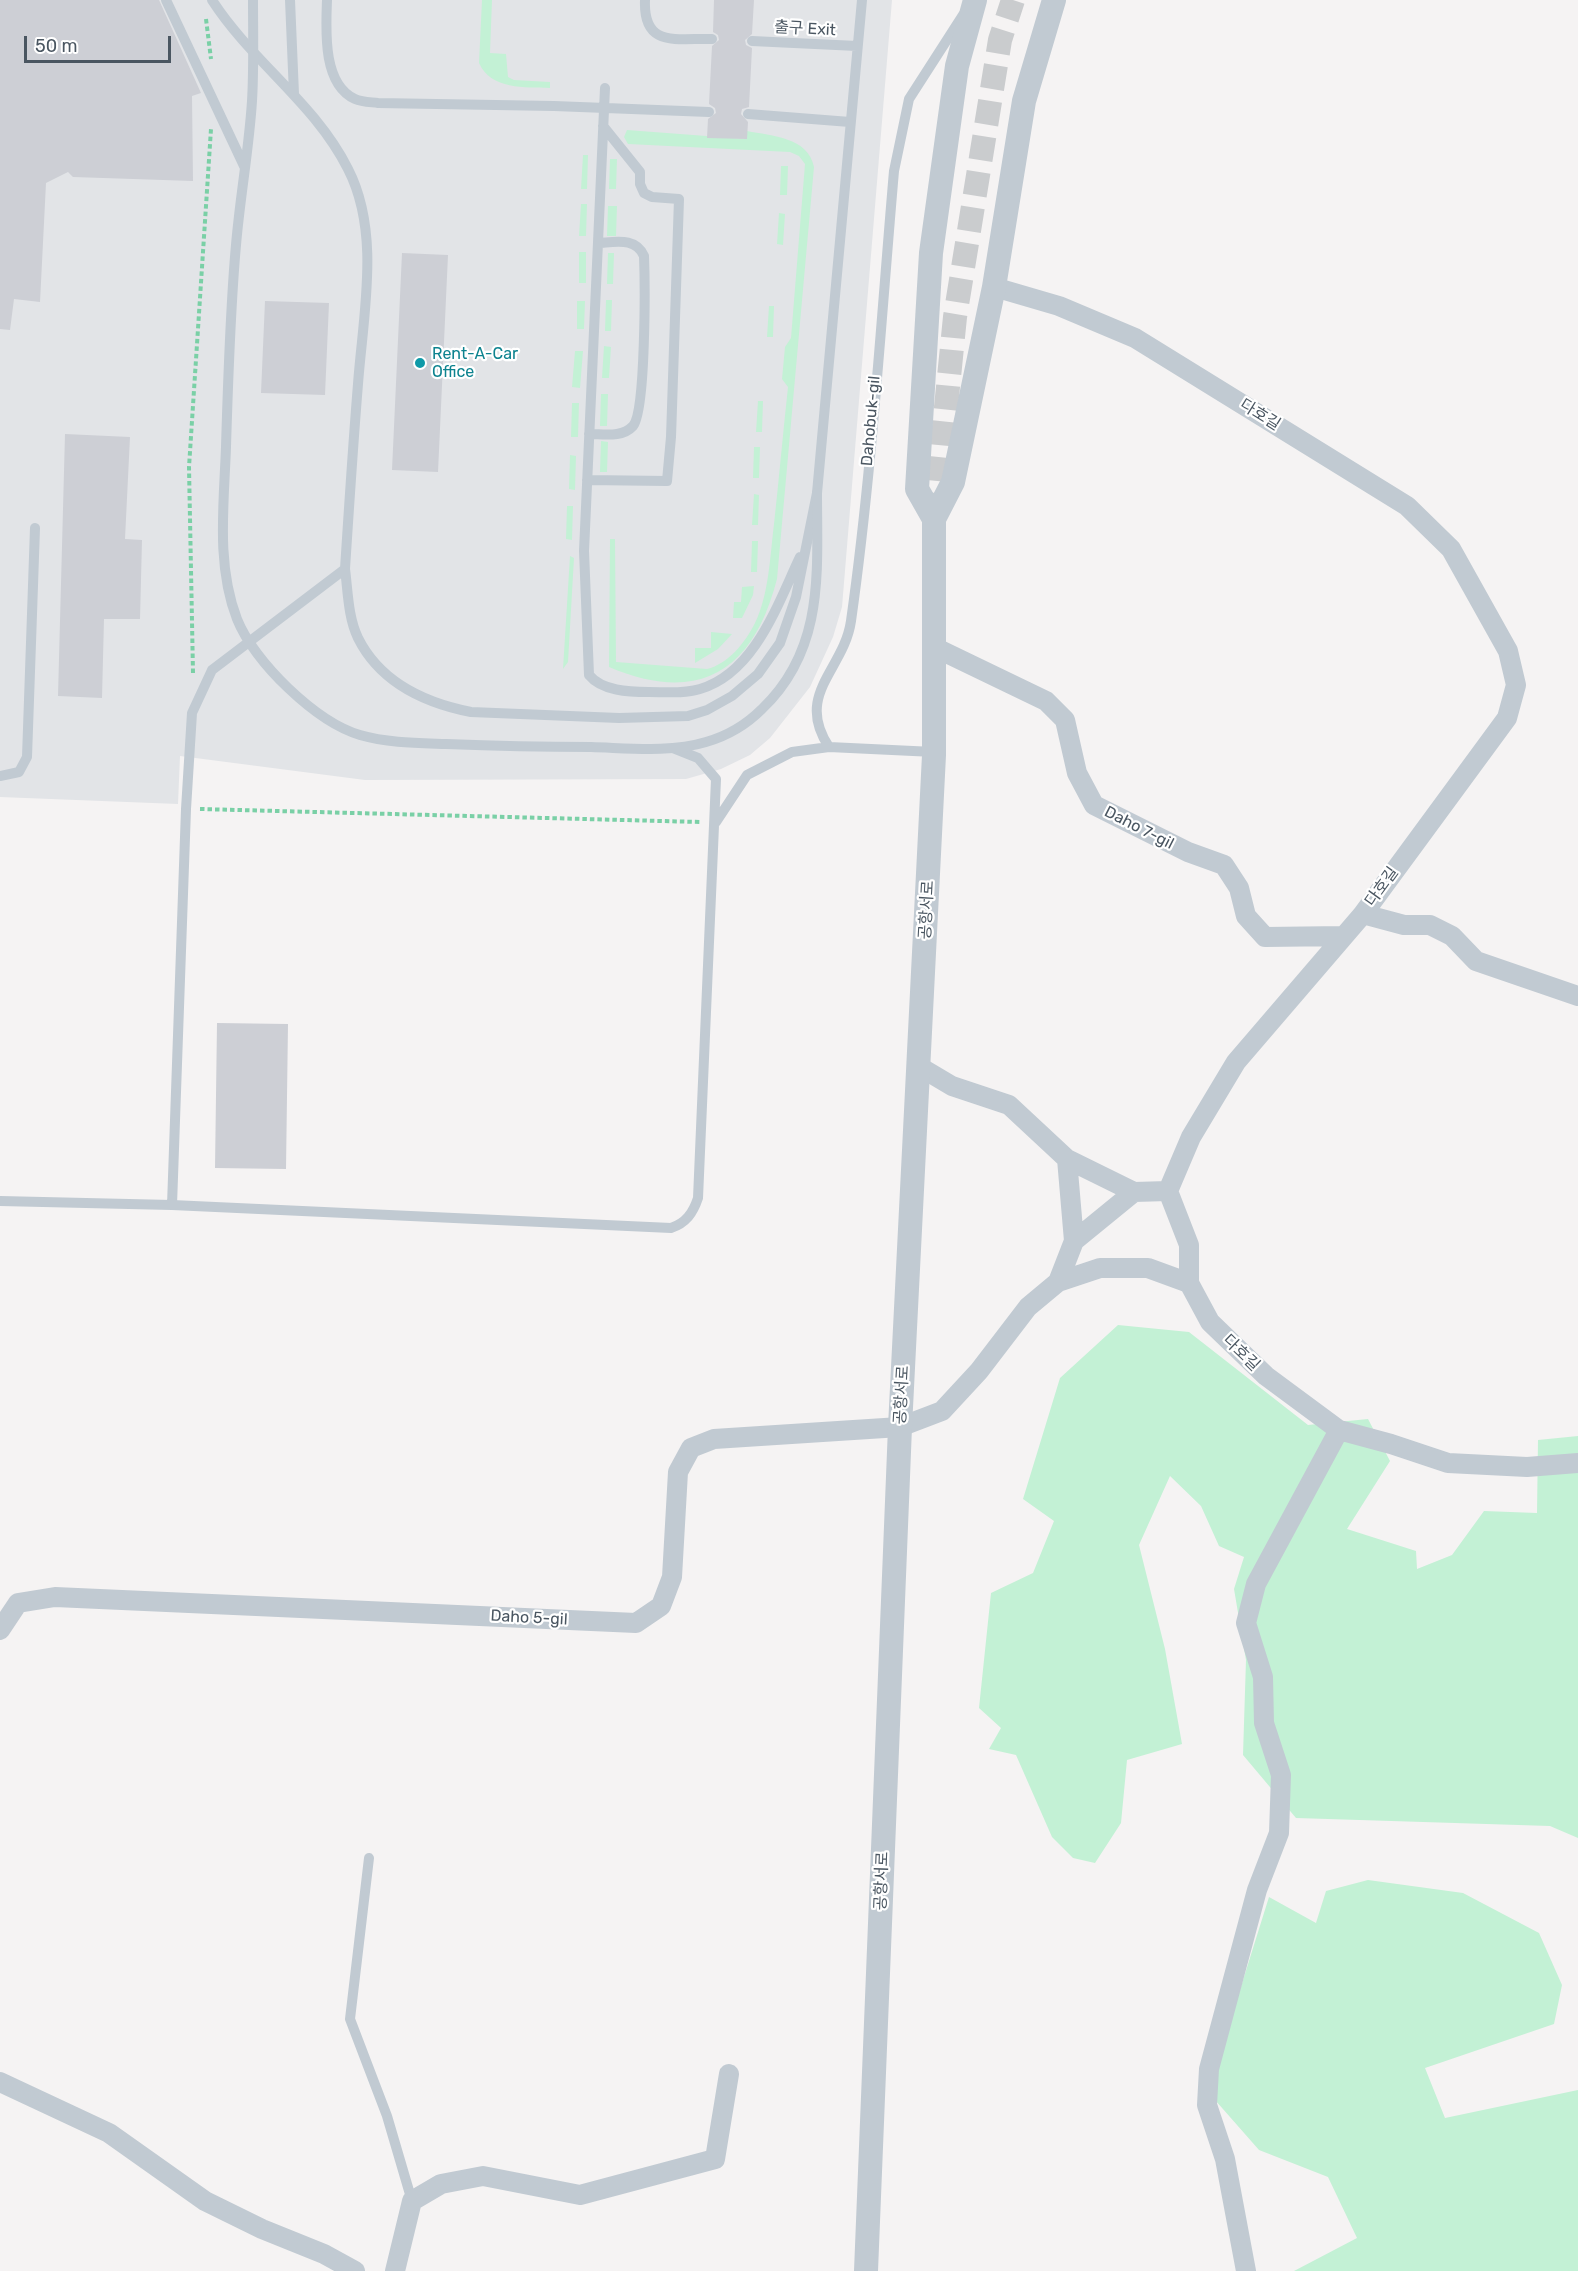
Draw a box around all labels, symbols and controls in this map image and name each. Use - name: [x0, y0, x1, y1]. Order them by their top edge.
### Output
- street label: 출구 Exit: [774, 18, 836, 40]
- scale bar: [27, 24, 174, 62]
- text: 50 m: [35, 35, 78, 57]
- place label: Rent-A-Car Office: [432, 344, 518, 382]
- marker: Rent-A-Car Office: [413, 356, 427, 370]
- street label: Dahobuk-gil: [857, 375, 885, 467]
- street label: 다호길: [1236, 395, 1284, 435]
- street label: Daho 7-gil: [1101, 802, 1177, 854]
- street label: 다호길: [1361, 863, 1403, 911]
- street label: 공항서로: [916, 880, 938, 940]
- street label: 다호길: [1218, 1331, 1264, 1375]
- street label: 공항서로: [891, 1365, 913, 1425]
- street label: Daho 5-gil: [490, 1606, 568, 1630]
- street label: 공항서로: [871, 1851, 893, 1911]

